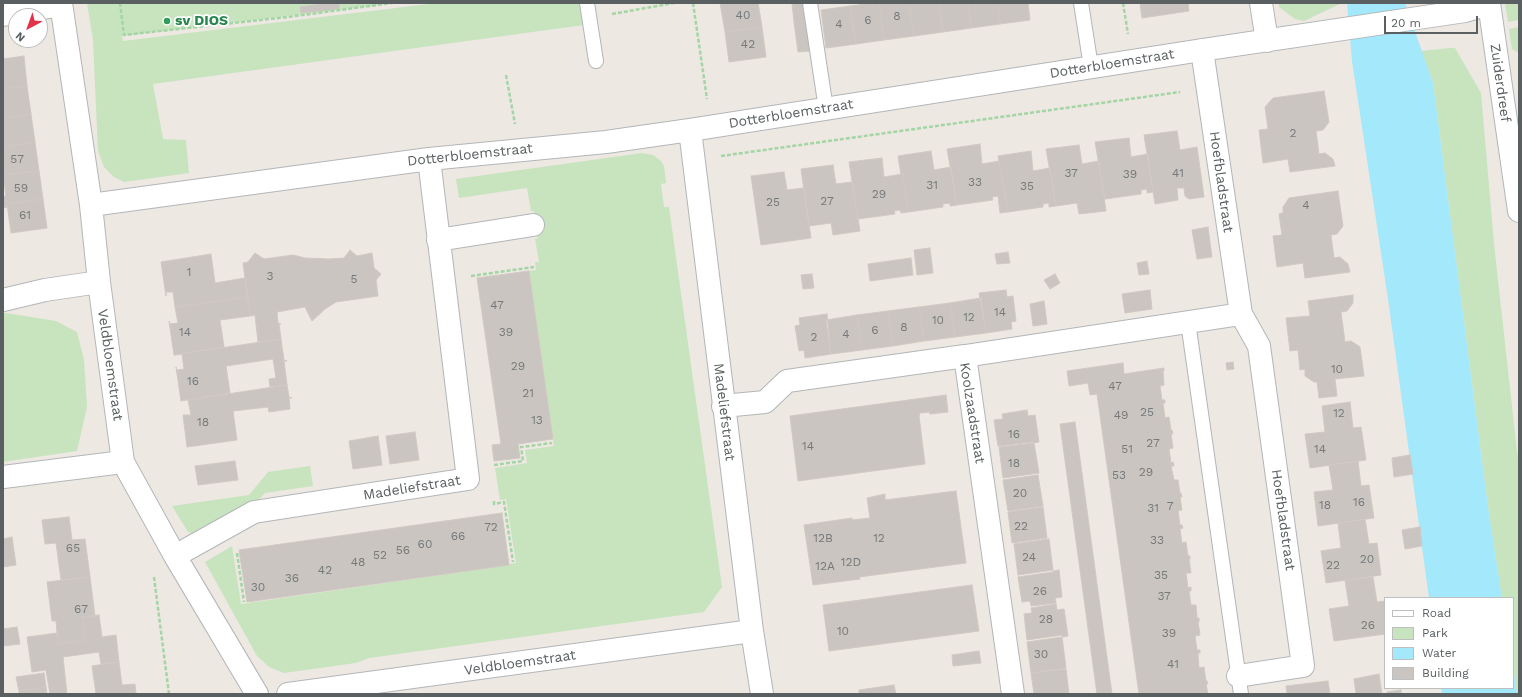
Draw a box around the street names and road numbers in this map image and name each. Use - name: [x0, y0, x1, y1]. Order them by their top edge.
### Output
- street label: Zuiderdreef: [1486, 43, 1514, 123]
- street label: Dotterbloemstraat: [1048, 46, 1176, 82]
- street label: Dotterbloemstraat: [727, 96, 855, 132]
- street label: Hoefbladstraat: [1206, 130, 1236, 234]
- street label: Dotterbloemstraat: [406, 140, 534, 170]
- street label: Veldbloemstraat: [94, 308, 126, 422]
- street label: Koolzaadstraat: [956, 361, 988, 465]
- street label: Madeliefstraat: [710, 362, 738, 462]
- street label: Hoefbladstraat: [1268, 468, 1298, 572]
- street label: Madeliefstraat: [362, 472, 462, 504]
- street label: Veldbloemstraat: [463, 647, 577, 679]

